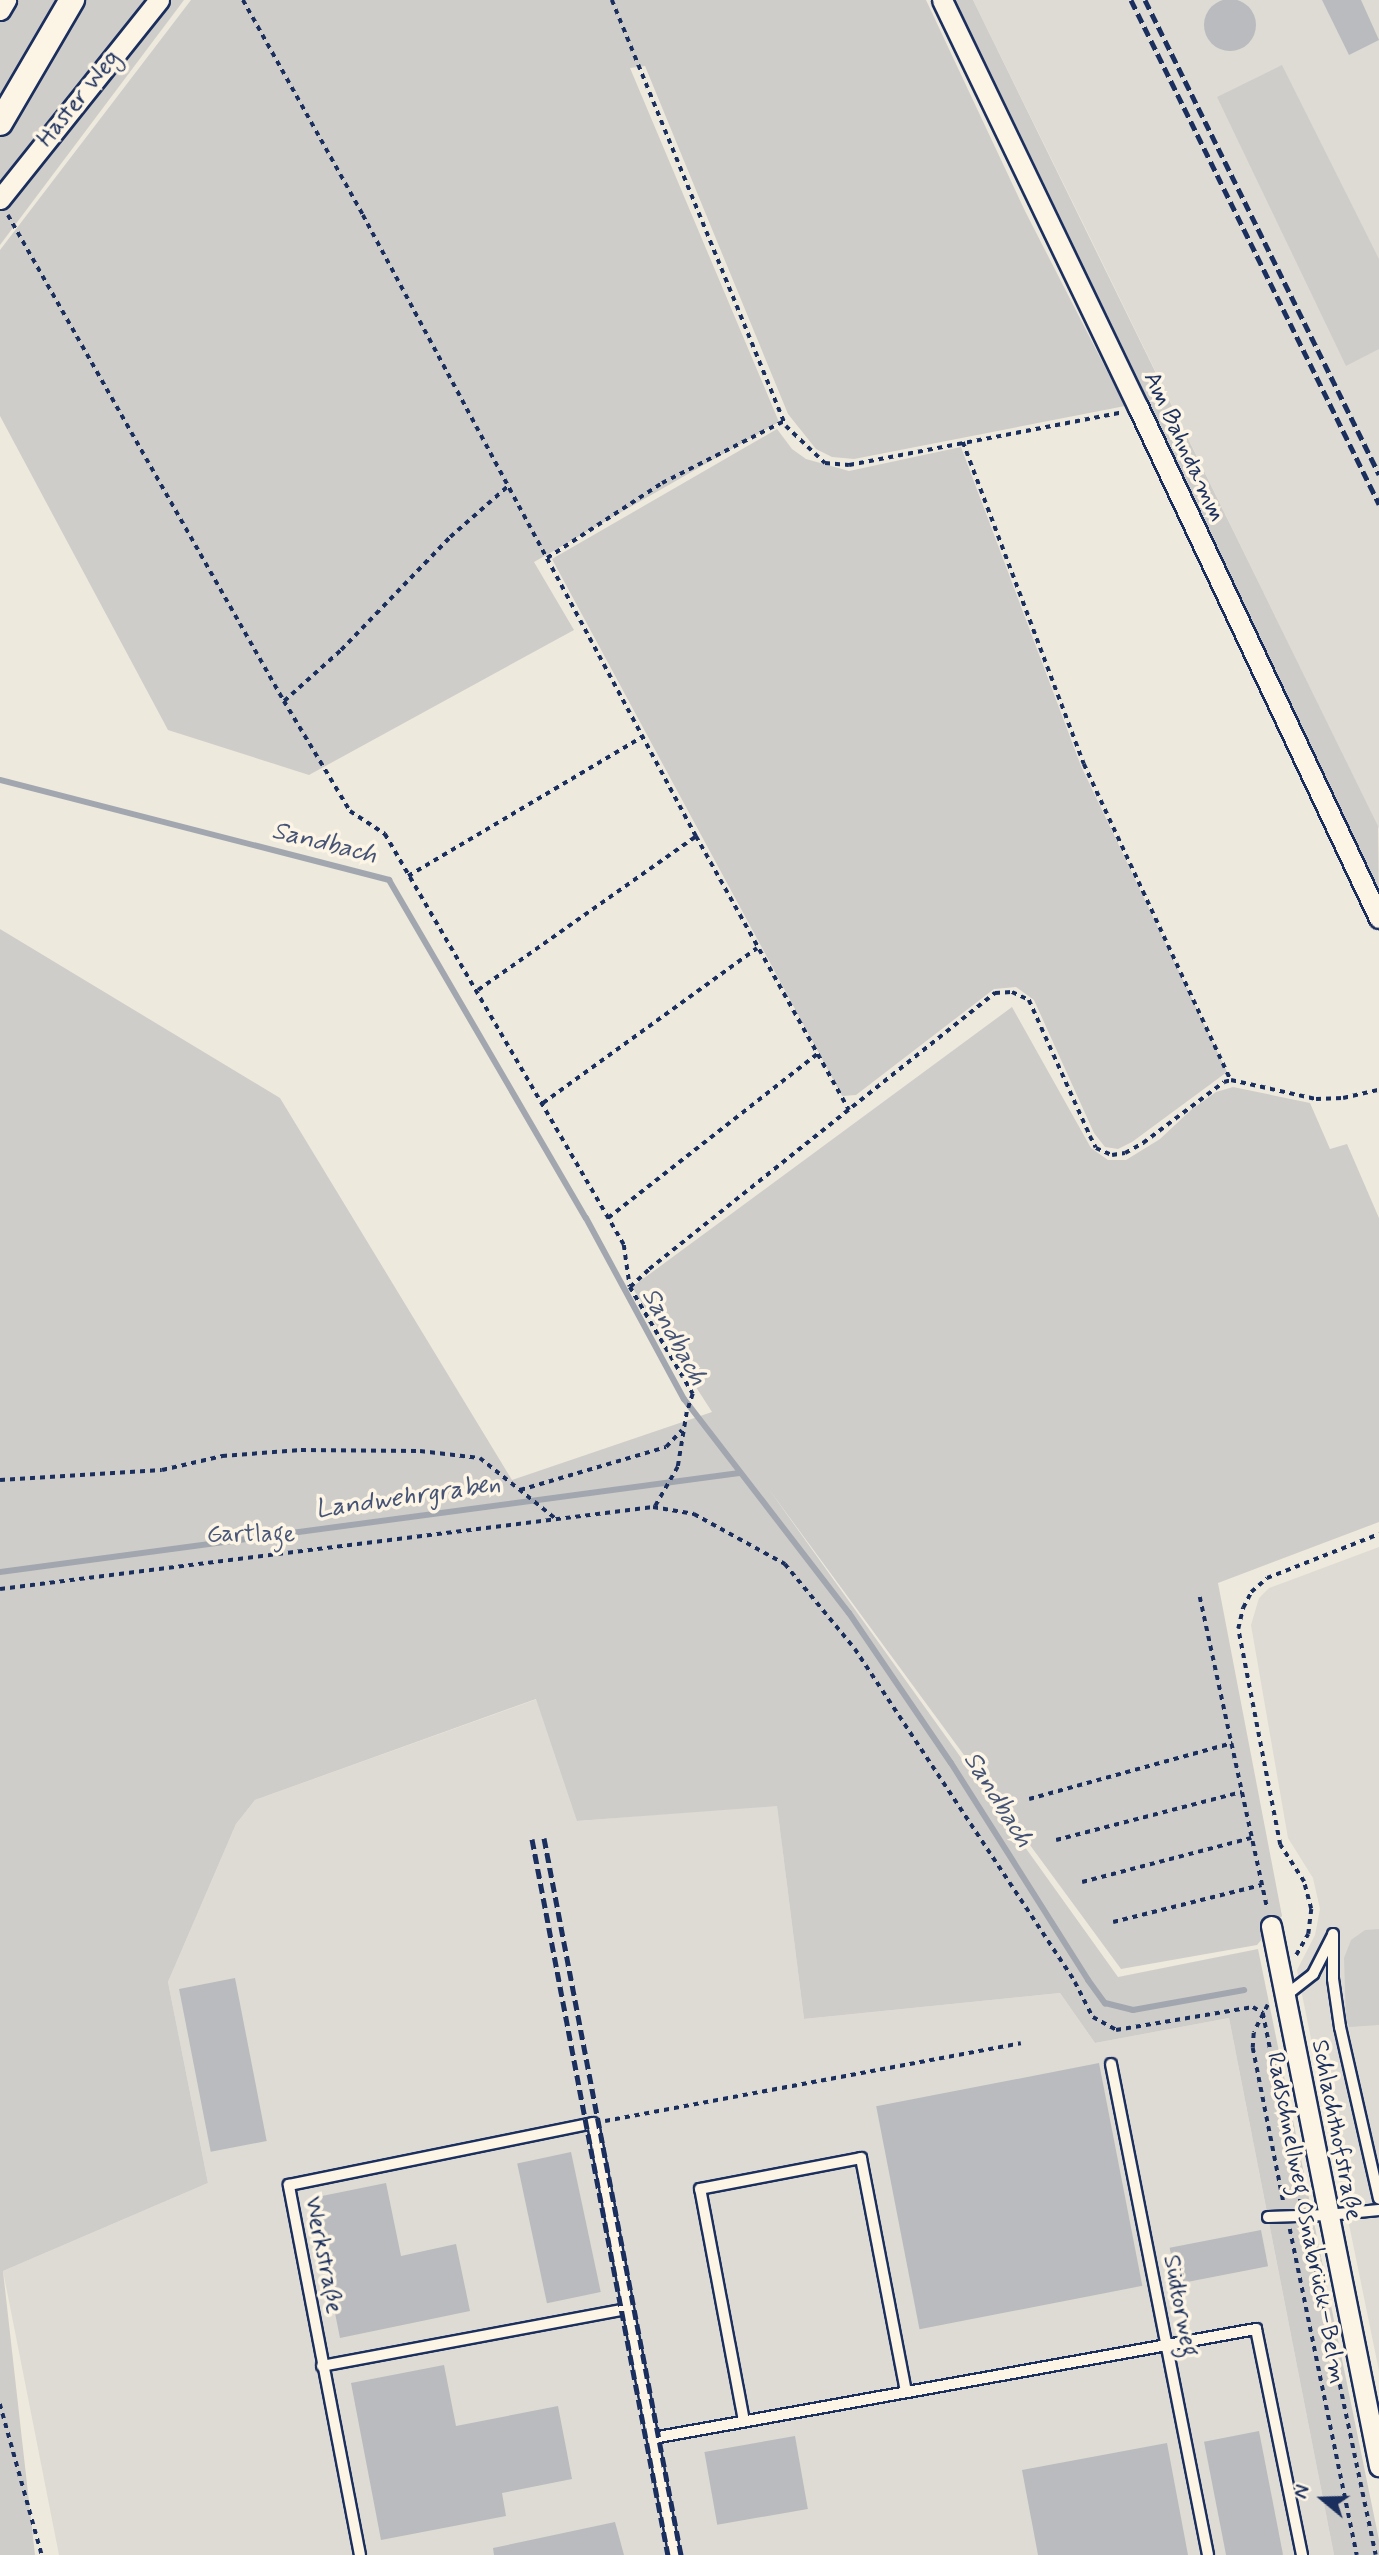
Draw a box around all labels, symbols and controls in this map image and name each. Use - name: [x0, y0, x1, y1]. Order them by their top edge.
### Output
- street label: Haster Weg: [31, 45, 127, 153]
- street label: Am Bahndamm: [1135, 363, 1233, 531]
- water label: Sandbach: [268, 816, 380, 872]
- water label: Sandbach: [633, 1283, 713, 1391]
- water label: Landwehrgraben: [313, 1470, 503, 1526]
- park label: Gartlage: [207, 1521, 295, 1549]
- water label: Sandbach: [955, 1746, 1039, 1854]
- street label: Schlachthofstraße: [1304, 2037, 1368, 2223]
- street label: Radschnellweg Osnabrück–Belm: [1260, 2050, 1352, 2386]
- street label: Werkstraße: [298, 2194, 348, 2316]
- street label: Südtorweg: [1156, 2252, 1204, 2360]
- north arrow: [1288, 2464, 1358, 2534]
- text: N: [1289, 2482, 1317, 2502]

